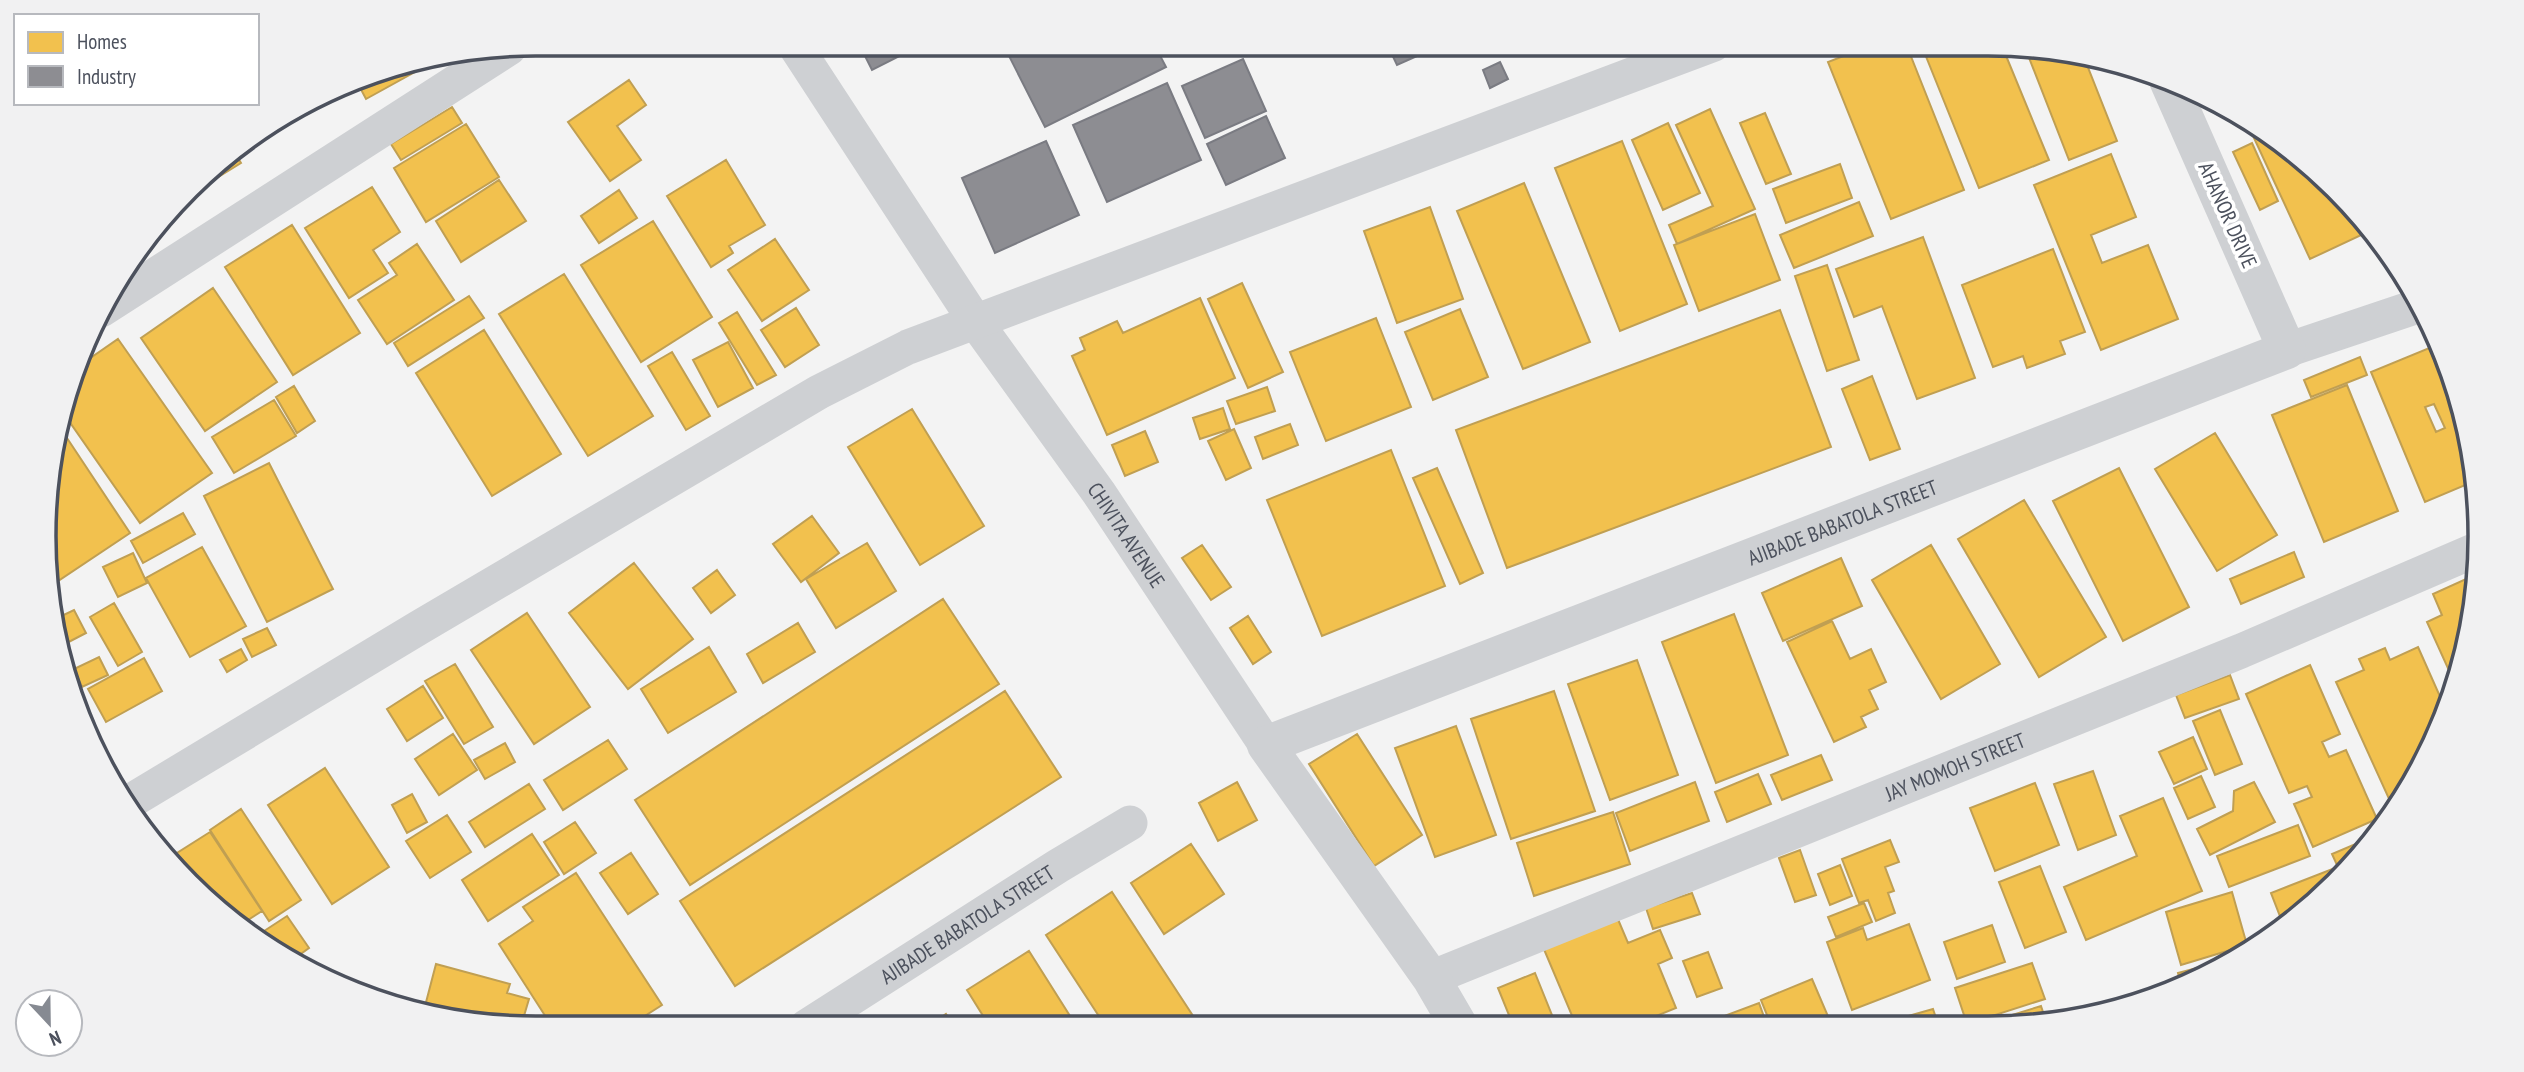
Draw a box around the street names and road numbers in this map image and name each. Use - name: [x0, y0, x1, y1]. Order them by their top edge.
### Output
- street label: AHANOR DRIVE: [2193, 158, 2263, 272]
- street label: AJIBADE BABATOLA STREET: [1744, 473, 1942, 571]
- street label: CHIVITA AVENUE: [1082, 477, 1171, 593]
- street label: JAY MOMOH STREET: [1880, 726, 2030, 807]
- street label: AJIBADE BABATOLA STREET: [875, 858, 1060, 990]

